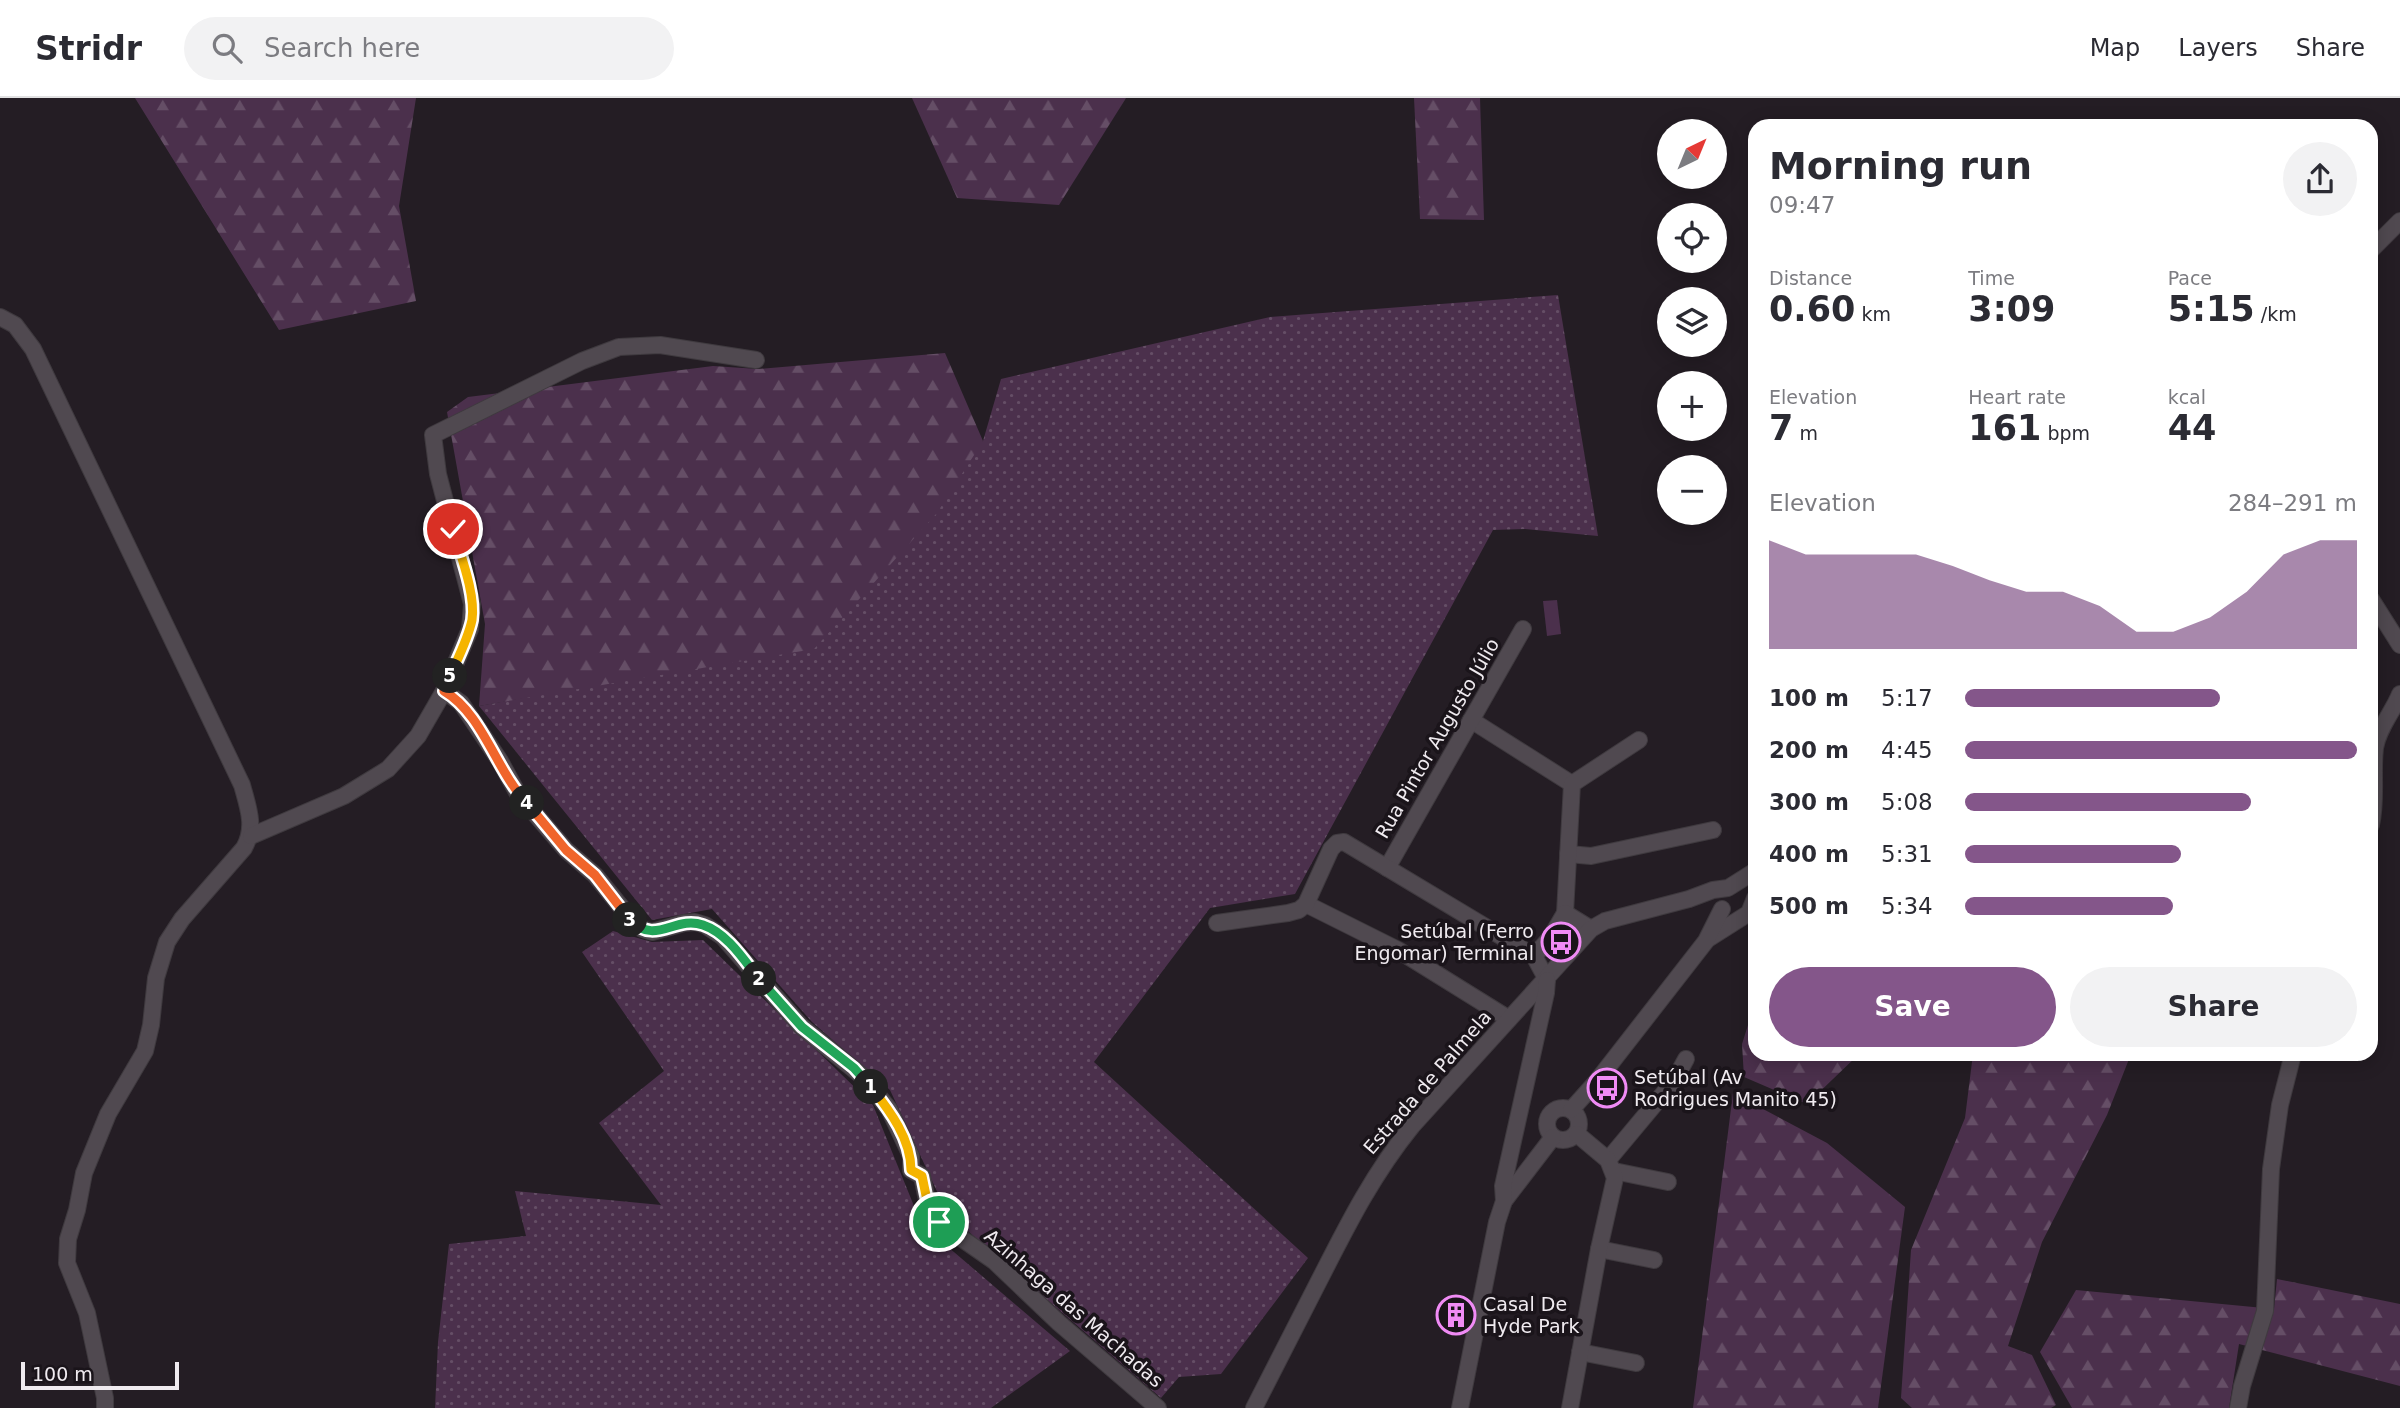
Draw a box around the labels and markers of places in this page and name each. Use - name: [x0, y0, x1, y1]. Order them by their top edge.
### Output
- pin: [423, 499, 483, 559]
- pin: 5: [433, 658, 468, 694]
- pin: 4: [510, 786, 544, 820]
- pin: 3: [612, 902, 648, 938]
- place label: Setúbal (Ferro Engomar) Terminal: [1355, 920, 1534, 964]
- bus stop icon: Setúbal (Ferro Engomar) Terminal: [1540, 921, 1582, 963]
- pin: 2: [742, 962, 776, 996]
- place label: Setúbal (Av Rodrigues Manito 45): [1634, 1066, 1837, 1110]
- bus stop icon: Setúbal (Av Rodrigues Manito 45): [1586, 1067, 1628, 1109]
- pin: 1: [854, 1070, 888, 1104]
- pin: [909, 1192, 969, 1252]
- place label: Casal De Hyde Park: [1483, 1293, 1579, 1337]
- building icon: Casal De Hyde Park: [1435, 1294, 1477, 1336]

